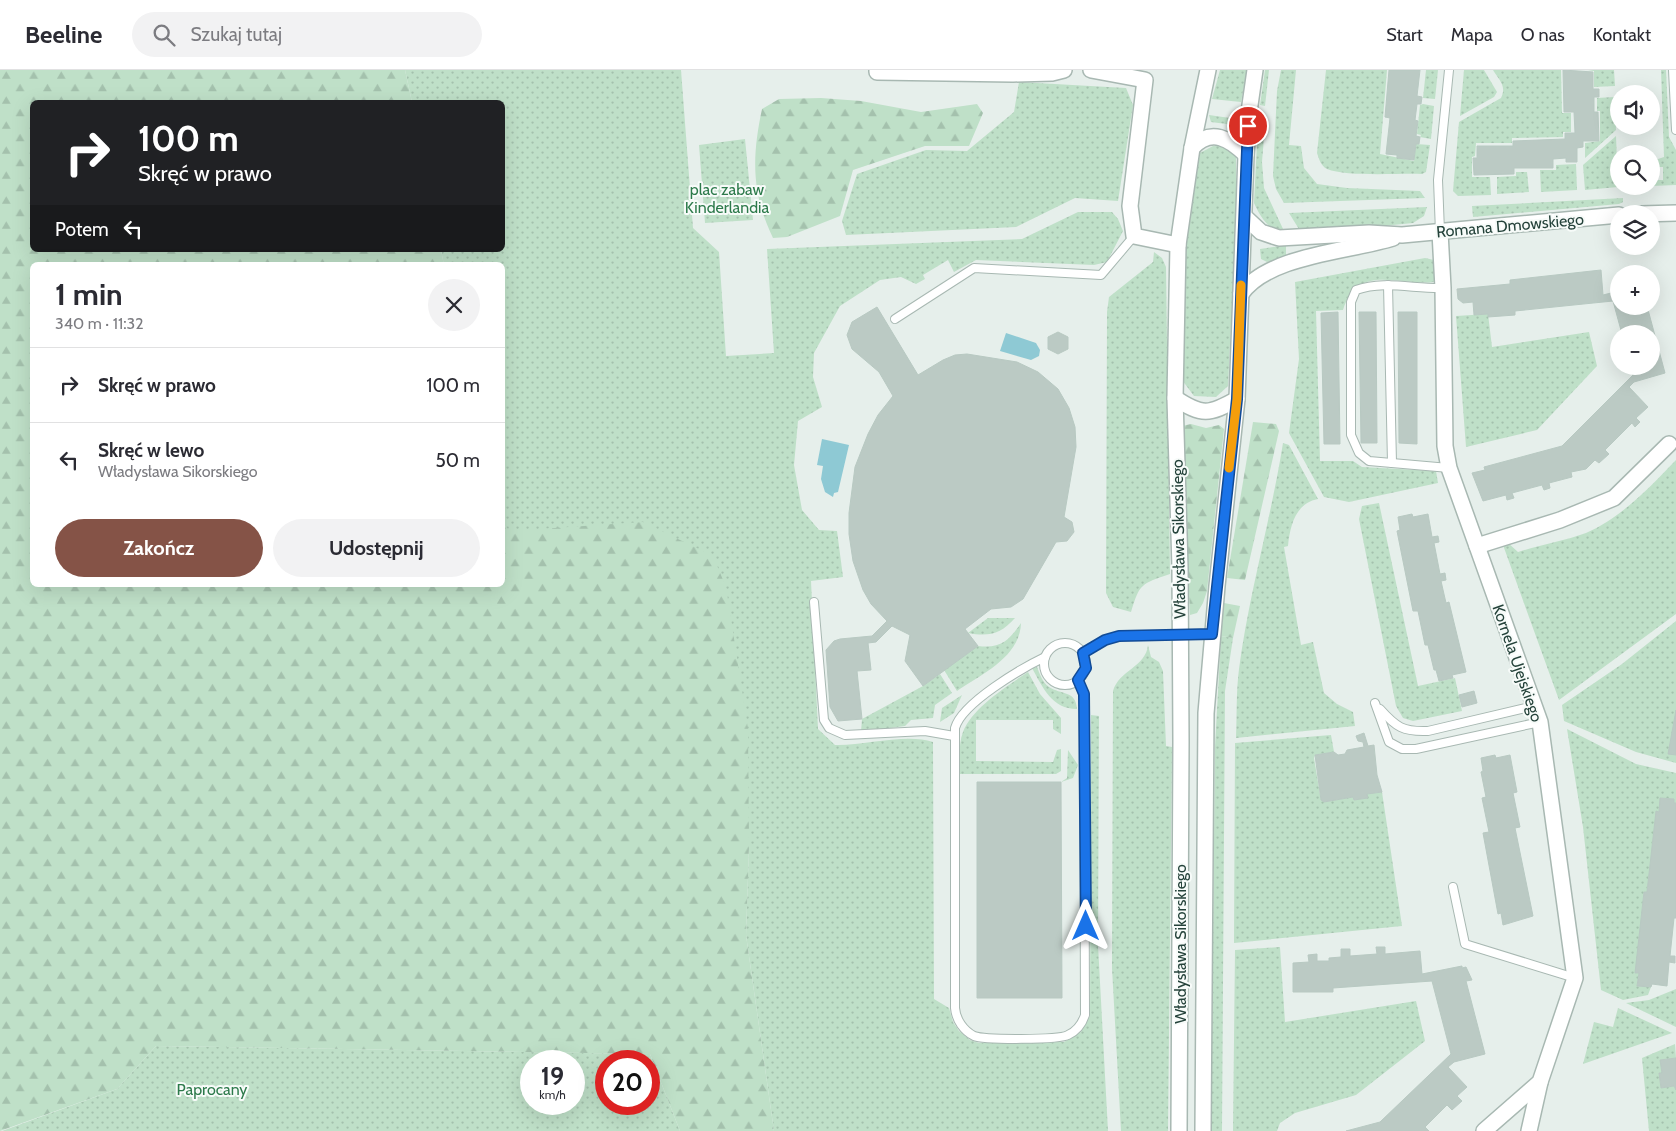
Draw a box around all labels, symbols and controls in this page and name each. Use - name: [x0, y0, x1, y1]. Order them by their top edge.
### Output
- search box: [132, 12, 482, 57]
- text: Beeline: [25, 20, 102, 49]
- icon: search: [150, 21, 178, 49]
- text: Szukaj tutaj: [190, 23, 282, 46]
- text: Start: [1386, 24, 1423, 46]
- text: Mapa: [1451, 24, 1493, 46]
- text: O nas: [1521, 24, 1565, 46]
- text: Kontakt: [1593, 24, 1651, 46]
- map controls: [1610, 85, 1660, 375]
- button: sound: [1610, 85, 1660, 135]
- pin: [1227, 105, 1269, 147]
- icon: arrive: [1234, 112, 1262, 140]
- text: 100 m: [138, 117, 239, 160]
- icon: right: [55, 120, 120, 185]
- button: search: [1610, 145, 1660, 195]
- text: Skręć w prawo: [138, 160, 272, 187]
- park label: plac zabaw Kinderlandia: [685, 180, 769, 217]
- button: layers: [1610, 205, 1660, 255]
- street label: Romana Dmowskiego: [1435, 210, 1585, 241]
- icon: left: [119, 215, 147, 243]
- text: Potem: [55, 218, 109, 241]
- button: +: [1610, 265, 1660, 315]
- text: 1 min: [55, 276, 123, 313]
- button: close: [428, 279, 480, 331]
- text: 340 m · 11:32: [55, 314, 144, 333]
- button: −: [1610, 325, 1660, 375]
- icon: right: [55, 371, 83, 399]
- text: Skręć w prawo: [98, 374, 216, 397]
- text: 100 m: [426, 374, 480, 397]
- text: Skręć w lewo: [98, 439, 204, 462]
- icon: left: [55, 446, 83, 474]
- text: 50 m: [436, 449, 480, 472]
- street label: Władysława Sikorskiego: [1168, 459, 1189, 619]
- text: Władysława Sikorskiego: [98, 462, 258, 481]
- button: Zakończ: [55, 519, 263, 577]
- button: Udostępnij: [273, 519, 480, 577]
- street label: Kornela Ujejskiego: [1489, 602, 1547, 725]
- street label: Władysława Sikorskiego: [1171, 864, 1190, 1024]
- position arrow: [1059, 899, 1111, 951]
- speed limit sign: 20: [595, 1050, 660, 1115]
- text: 19: [541, 1061, 564, 1091]
- park label: Paprocany: [177, 1080, 247, 1099]
- text: km/h: [539, 1087, 566, 1102]

